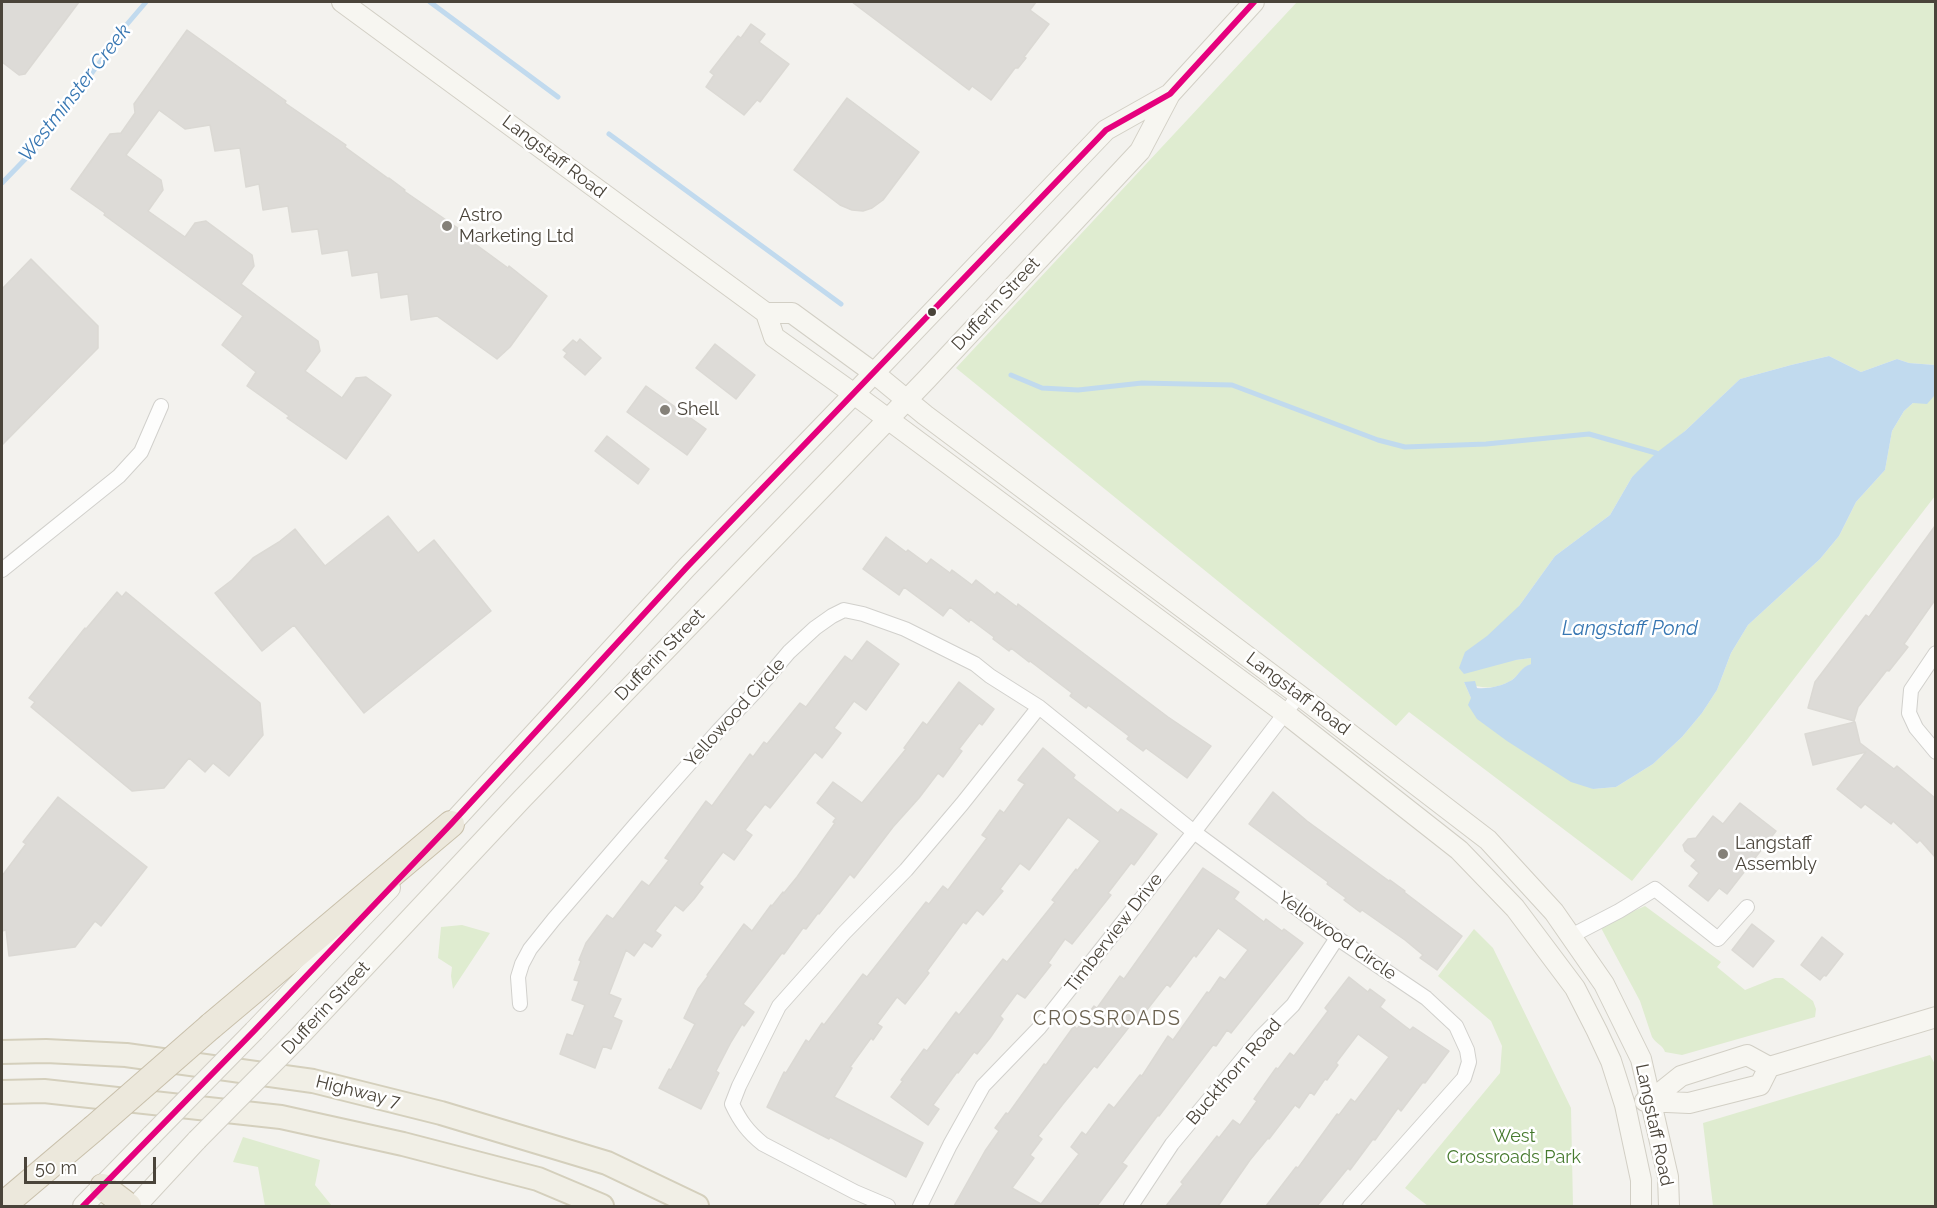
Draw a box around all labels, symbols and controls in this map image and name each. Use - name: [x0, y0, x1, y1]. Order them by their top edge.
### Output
- water label: Westminster Creek: [14, 19, 136, 167]
- street label: Langstaff Road: [498, 111, 610, 203]
- place label: Astro Marketing Ltd: [459, 205, 574, 248]
- marker: Astro Marketing Ltd: [440, 219, 454, 233]
- street label: Dufferin Street: [947, 253, 1045, 355]
- unlabelled marker: [926, 306, 938, 318]
- place label: Shell: [677, 399, 719, 421]
- marker: Shell: [658, 403, 672, 417]
- street label: Dufferin Street: [611, 605, 709, 705]
- water label: Langstaff Pond: [1562, 617, 1698, 641]
- street label: Langstaff Road: [1242, 648, 1354, 740]
- street label: Yellowood Circle: [680, 654, 790, 772]
- place label: Langstaff Assembly: [1735, 833, 1817, 876]
- marker: Langstaff Assembly: [1716, 847, 1730, 861]
- street label: Timberview Drive: [1061, 869, 1167, 997]
- street label: Yellowood Circle: [1273, 887, 1401, 985]
- street label: Dufferin Street: [277, 957, 375, 1059]
- district label: CROSSROADS: [1033, 1007, 1181, 1031]
- street label: Buckthorn Road: [1182, 1014, 1286, 1130]
- street label: Langstaff Road: [1630, 1062, 1678, 1188]
- street label: Highway 7: [313, 1071, 403, 1113]
- park label: West Crossroads Park: [1447, 1126, 1581, 1168]
- scale bar: [27, 1145, 159, 1183]
- text: 50 m: [35, 1157, 77, 1178]

